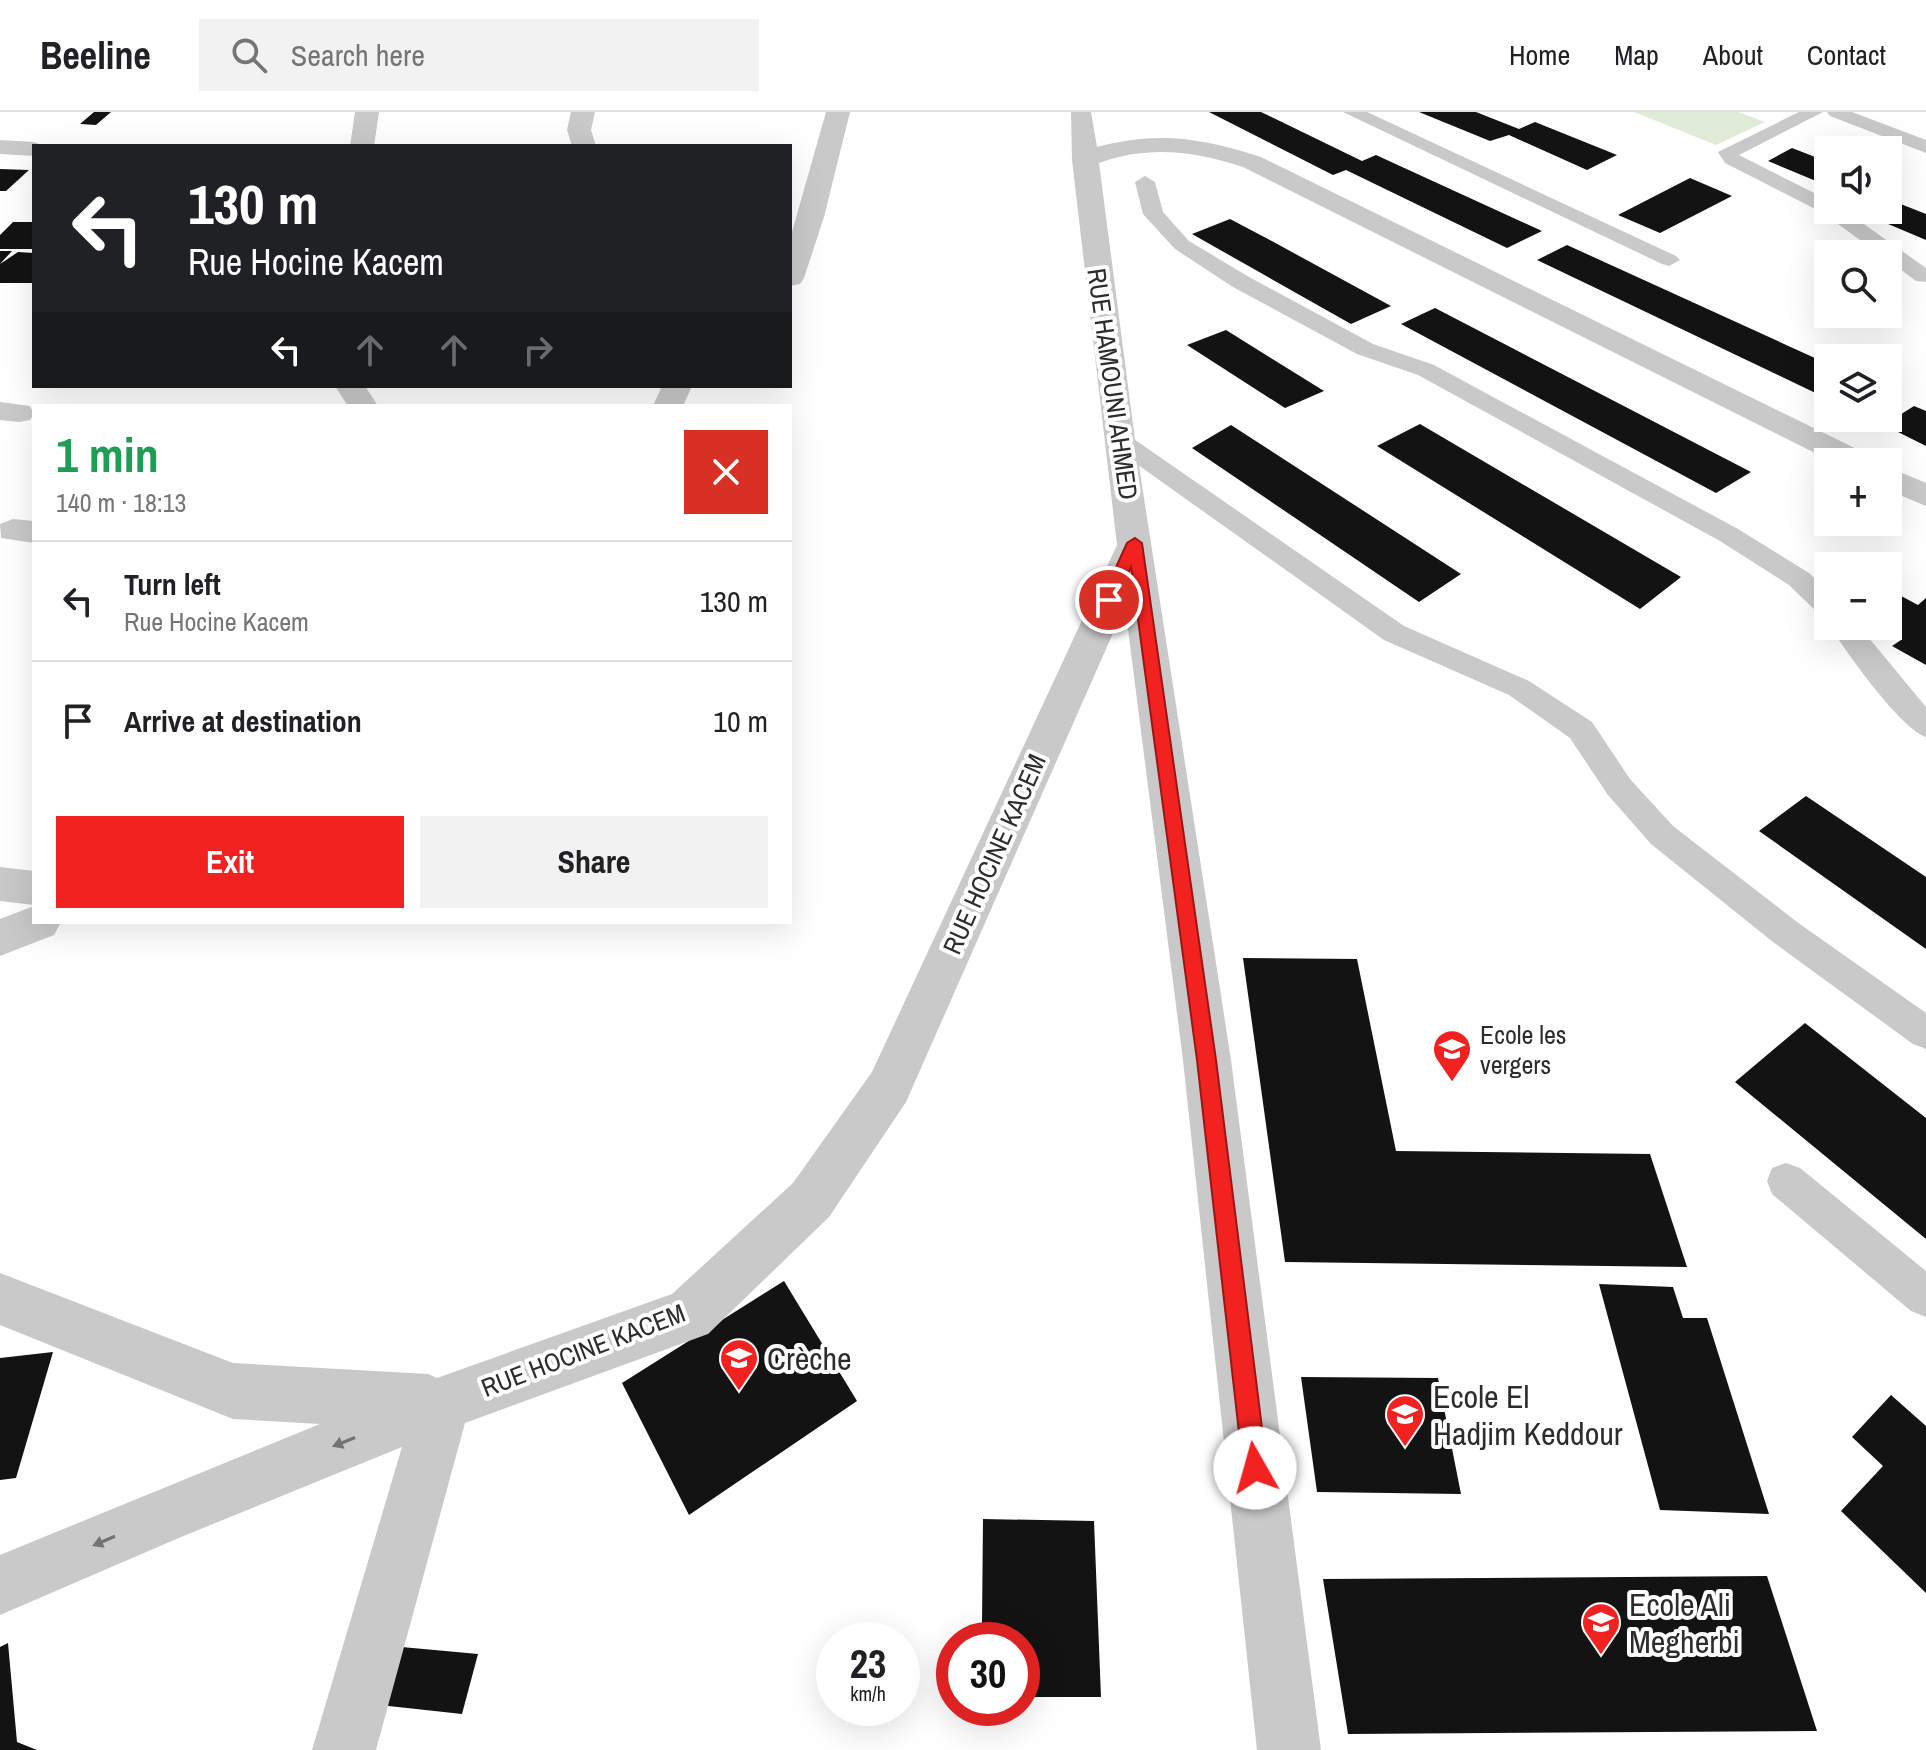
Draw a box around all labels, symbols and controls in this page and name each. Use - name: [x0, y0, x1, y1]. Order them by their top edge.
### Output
- search box: [199, 19, 759, 91]
- text: Beeline: [40, 30, 151, 81]
- icon: search: [227, 33, 271, 77]
- text: Search here: [291, 35, 425, 75]
- text: Home: [1509, 36, 1570, 74]
- text: Map: [1614, 36, 1659, 74]
- text: About: [1703, 36, 1763, 74]
- text: Contact: [1807, 36, 1886, 74]
- map controls: [1814, 136, 1902, 640]
- button: sound: [1814, 136, 1902, 224]
- text: 130 m: [188, 166, 318, 241]
- icon: left: [56, 176, 160, 280]
- text: Rue Hocine Kacem: [188, 238, 444, 286]
- button: search: [1814, 240, 1902, 328]
- street label: RUE HAMOUNI AHMED: [1079, 266, 1147, 502]
- icon: left: [264, 328, 308, 372]
- icon: ahead: [348, 328, 392, 372]
- icon: ahead: [432, 328, 476, 372]
- icon: right: [516, 328, 560, 372]
- button: layers: [1814, 344, 1902, 432]
- text: 1 min: [56, 422, 159, 487]
- button: close: [684, 430, 768, 514]
- button: +: [1814, 448, 1902, 536]
- text: 140 m · 18:13: [56, 485, 186, 520]
- button: −: [1814, 552, 1902, 640]
- text: Turn left: [124, 564, 221, 604]
- pin: [1075, 566, 1143, 634]
- icon: arrive: [1087, 578, 1131, 622]
- icon: left: [56, 579, 100, 623]
- text: 130 m: [700, 581, 768, 621]
- text: Rue Hocine Kacem: [124, 604, 309, 639]
- icon: arrive: [56, 699, 100, 743]
- text: Arrive at destination: [124, 701, 362, 741]
- text: 10 m: [713, 701, 768, 741]
- street label: RUE HOCINE KACEM: [934, 748, 1054, 960]
- button: Exit: [56, 816, 404, 908]
- button: Share: [420, 816, 768, 908]
- place label: Ecole les vergers: [1480, 1017, 1567, 1082]
- school or university icon: Ecole les vergers: [1431, 1028, 1473, 1083]
- street label: RUE HOCINE KACEM: [476, 1295, 690, 1405]
- school or university icon: Crèche: [718, 1337, 760, 1392]
- place label: Crèche: [767, 1337, 852, 1380]
- place label: Ecole El Hadjim Keddour: [1433, 1375, 1623, 1455]
- school or university icon: Ecole El Hadjim Keddour: [1384, 1393, 1426, 1448]
- position arrow: [1213, 1426, 1297, 1510]
- one-way arrow: [332, 1436, 356, 1449]
- one-way arrow: [92, 1534, 116, 1547]
- place label: Ecole Ali Megherbi: [1629, 1583, 1740, 1663]
- school or university icon: Ecole Ali Megherbi: [1580, 1601, 1622, 1656]
- speed limit sign: 30: [936, 1622, 1040, 1726]
- text: 23: [850, 1637, 886, 1690]
- text: km/h: [850, 1680, 886, 1707]

